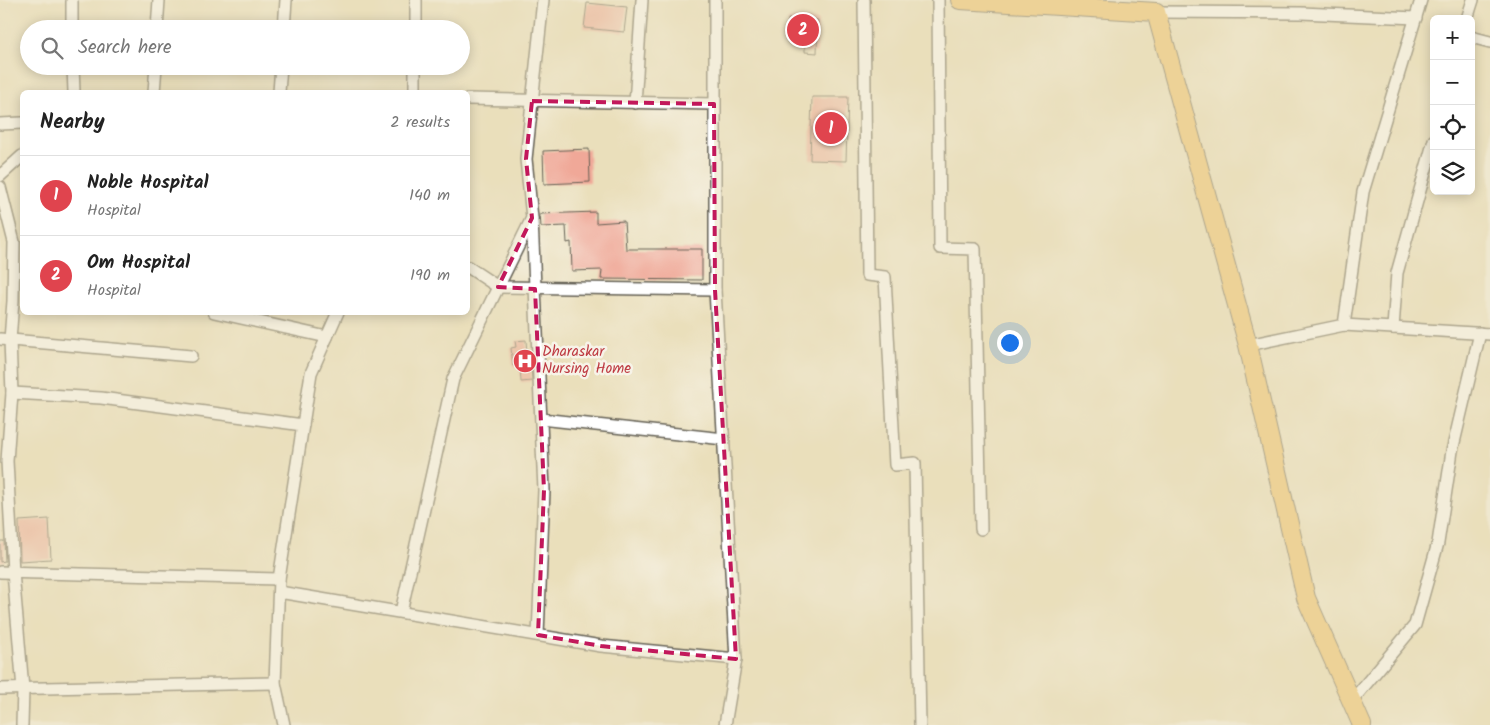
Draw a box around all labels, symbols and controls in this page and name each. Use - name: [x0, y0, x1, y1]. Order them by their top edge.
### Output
- pin: 2: [787, 11, 819, 49]
- map controls: [1430, 15, 1475, 195]
- button: +: [1430, 15, 1475, 60]
- search box: [20, 20, 470, 75]
- text: Search here: [78, 33, 172, 63]
- icon: search: [38, 34, 66, 62]
- button: −: [1430, 60, 1475, 105]
- button: locate: [1430, 105, 1475, 150]
- text: Nearby: [40, 106, 105, 139]
- pin: 1: [815, 109, 847, 147]
- text: 2 results: [390, 110, 450, 135]
- button: layers: [1430, 150, 1475, 195]
- text: Noble Hospital: [87, 168, 208, 198]
- text: 1: [54, 183, 58, 208]
- text: 140 m: [409, 183, 450, 208]
- text: Hospital: [87, 198, 141, 223]
- text: Om Hospital: [87, 248, 190, 278]
- text: 2: [51, 263, 61, 288]
- text: 190 m: [410, 263, 450, 288]
- text: Hospital: [87, 278, 141, 303]
- your location: [997, 330, 1023, 356]
- place label: Dharaskar Nursing Home: [542, 340, 631, 381]
- hospital icon: Dharaskar Nursing Home: [512, 348, 538, 374]

